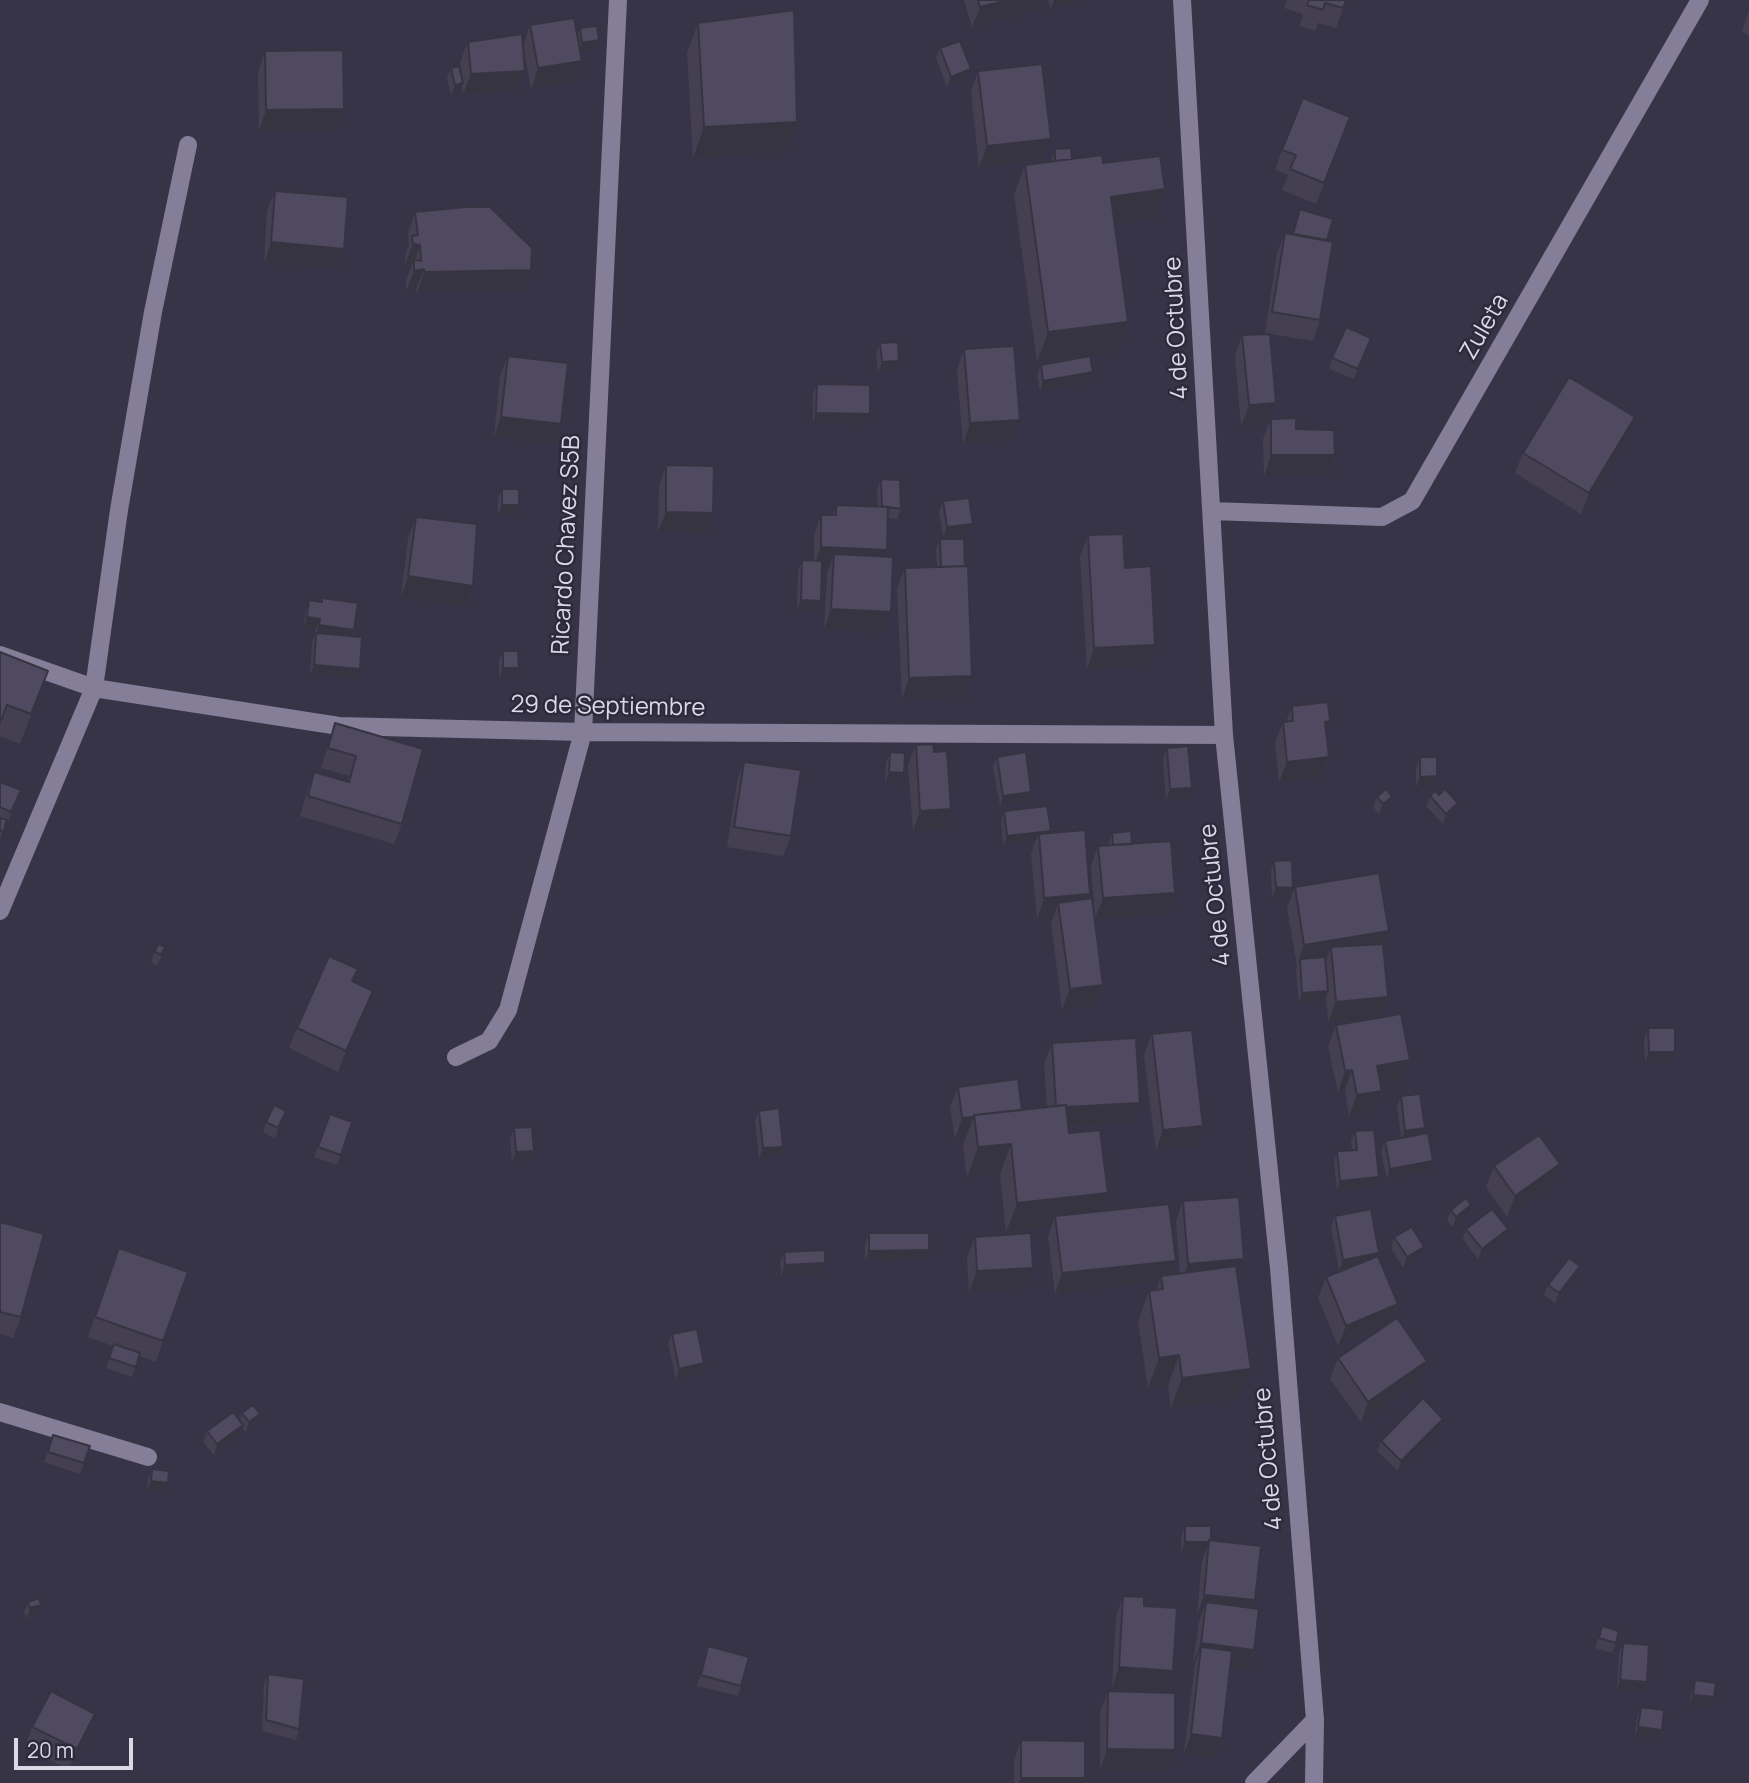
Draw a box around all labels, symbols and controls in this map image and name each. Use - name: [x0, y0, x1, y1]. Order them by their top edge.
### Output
- street label: 4 de Octubre: [1159, 256, 1195, 400]
- street label: Zuleta: [1455, 289, 1515, 365]
- street label: Ricardo Chavez S5B: [547, 434, 587, 656]
- street label: 29 de Septiembre: [510, 691, 706, 723]
- street label: 4 de Octubre: [1194, 822, 1238, 968]
- street label: 4 de Octubre: [1248, 1386, 1290, 1532]
- scale bar: [18, 1724, 136, 1768]
- text: 20 m: [27, 1736, 74, 1764]

